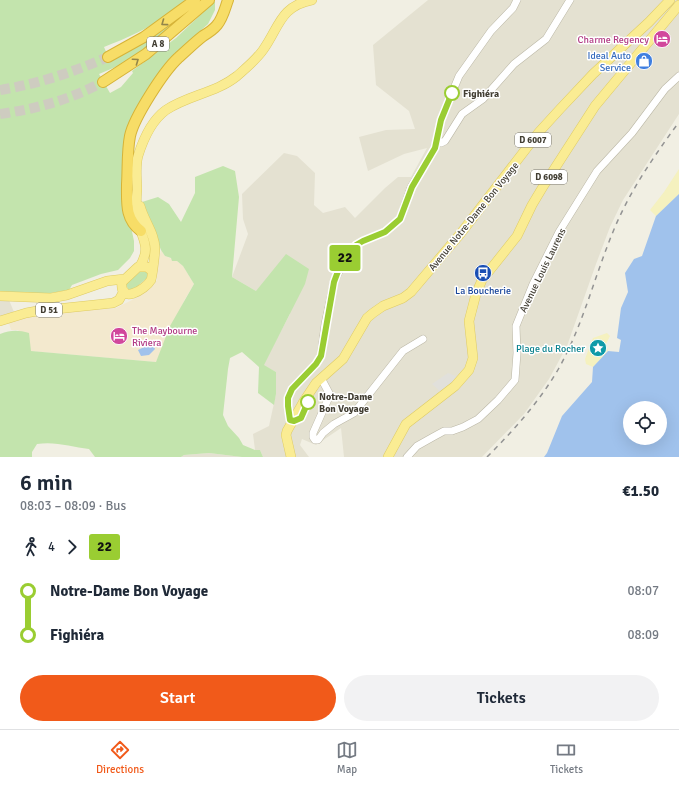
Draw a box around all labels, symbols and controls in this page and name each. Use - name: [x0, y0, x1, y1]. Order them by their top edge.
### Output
- one-way arrow: [161, 19, 168, 26]
- hotel icon: Charme Regency: [652, 29, 672, 49]
- place label: Charme Regency: [578, 34, 649, 46]
- road number: A 8: [147, 37, 169, 51]
- place label: Ideal Auto Service: [587, 50, 631, 74]
- shop icon: Ideal Auto Service: [634, 51, 654, 71]
- one-way arrow: [132, 59, 139, 66]
- marker: Fighiéra: [444, 85, 460, 101]
- place label: Fighiéra: [463, 88, 499, 100]
- road number: D 6007: [515, 133, 551, 147]
- street label: Avenue Notre-Dame Bon Voyage: [426, 160, 521, 273]
- road number: D 6098: [531, 170, 567, 184]
- street label: Avenue Louis Laurens: [517, 226, 569, 315]
- line badge: 22: [327, 245, 363, 271]
- text: 22: [337, 249, 353, 266]
- bus stop icon: La Boucherie: [473, 263, 493, 283]
- place label: La Boucherie: [455, 285, 511, 297]
- road number: D 51: [36, 303, 62, 317]
- place label: The Maybourne Riviera: [132, 325, 197, 349]
- hotel icon: The Maybourne Riviera: [109, 326, 129, 346]
- place icon: Plage du Rocher: [588, 338, 608, 358]
- place label: Plage du Rocher: [516, 343, 585, 355]
- place label: Notre-Dame Bon Voyage: [319, 391, 372, 415]
- marker: Notre-Dame Bon Voyage: [300, 394, 316, 410]
- map controls: [623, 401, 667, 445]
- button: locate: [623, 401, 667, 445]
- text: 6 min: [20, 469, 73, 496]
- text: €1.50: [622, 482, 659, 500]
- text: 08:03 – 08:09 · Bus: [20, 498, 126, 514]
- icon: walk: [20, 536, 42, 558]
- icon: forward: [61, 536, 83, 558]
- text: 22: [97, 538, 112, 555]
- text: 4: [48, 539, 55, 555]
- text: Notre-Dame Bon Voyage: [50, 582, 208, 600]
- text: 08:07: [627, 583, 659, 599]
- text: Fighiéra: [50, 626, 104, 644]
- text: 08:09: [627, 627, 659, 643]
- button: Start: [20, 675, 336, 721]
- button: Tickets: [344, 675, 659, 721]
- tab: Directions: [96, 739, 144, 776]
- tab: Map: [336, 739, 358, 776]
- tab: Tickets: [550, 739, 583, 776]

